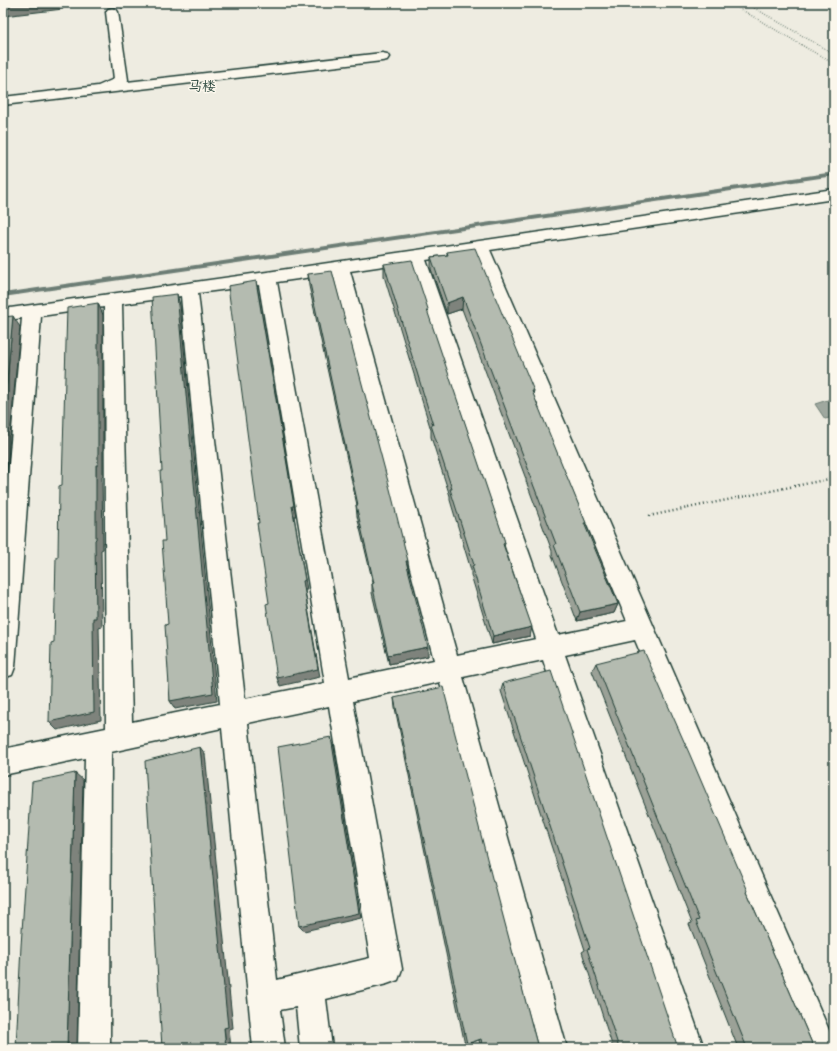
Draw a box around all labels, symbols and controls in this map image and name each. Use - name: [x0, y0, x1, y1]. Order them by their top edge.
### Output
- district label: 马楼: [188, 74, 216, 99]

